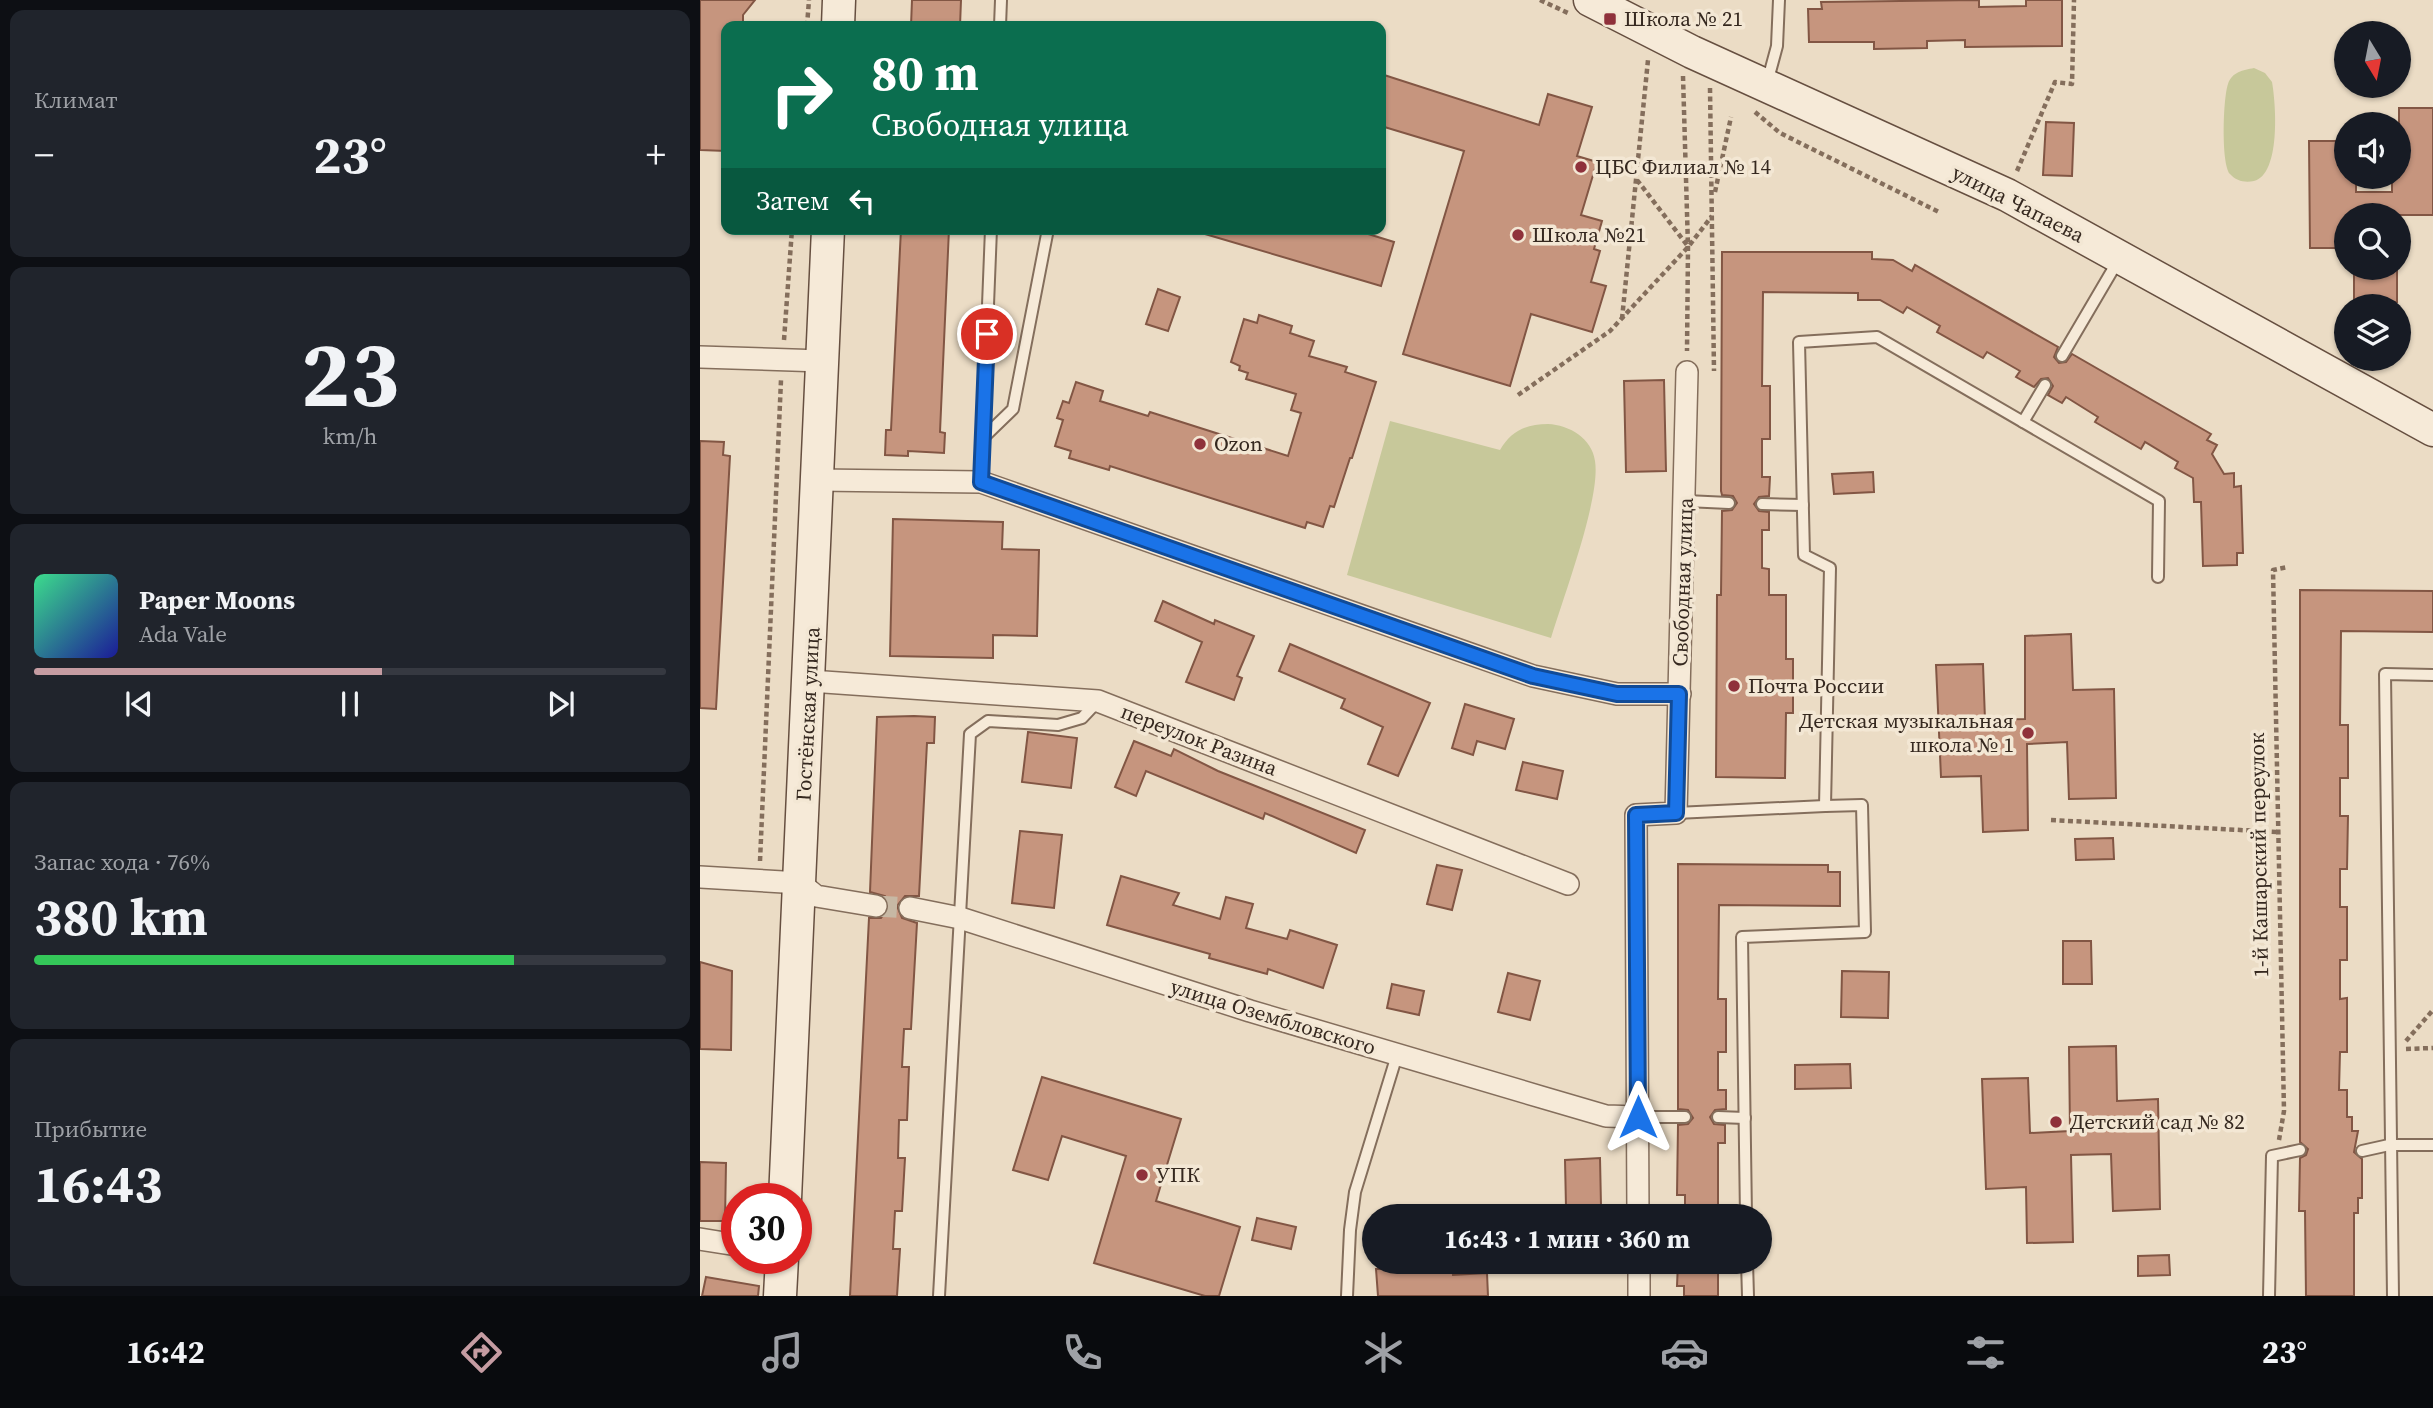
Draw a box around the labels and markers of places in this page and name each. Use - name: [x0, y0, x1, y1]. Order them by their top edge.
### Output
- place label: Школа № 21: [1624, 4, 1743, 33]
- marker: Школа № 21: [1602, 11, 1618, 27]
- place label: ЦБС Филиал № 14: [1595, 152, 1771, 181]
- marker: ЦБС Филиал № 14: [1573, 159, 1589, 175]
- place label: Школа №21: [1532, 220, 1646, 249]
- marker: Школа №21: [1510, 227, 1526, 243]
- pin: [957, 304, 1017, 364]
- place label: Ozon: [1214, 429, 1263, 458]
- marker: Ozon: [1192, 436, 1208, 452]
- place label: Почта России: [1748, 671, 1884, 700]
- marker: Почта России: [1726, 678, 1742, 694]
- place label: Детская музыкальная школа № 1: [1799, 706, 2014, 759]
- marker: Детская музыкальная школа № 1: [2020, 725, 2036, 741]
- place label: Детский сад № 82: [2070, 1107, 2245, 1136]
- marker: Детский сад № 82: [2048, 1114, 2064, 1130]
- place label: УПК: [1156, 1160, 1200, 1189]
- marker: УПК: [1134, 1167, 1150, 1183]

